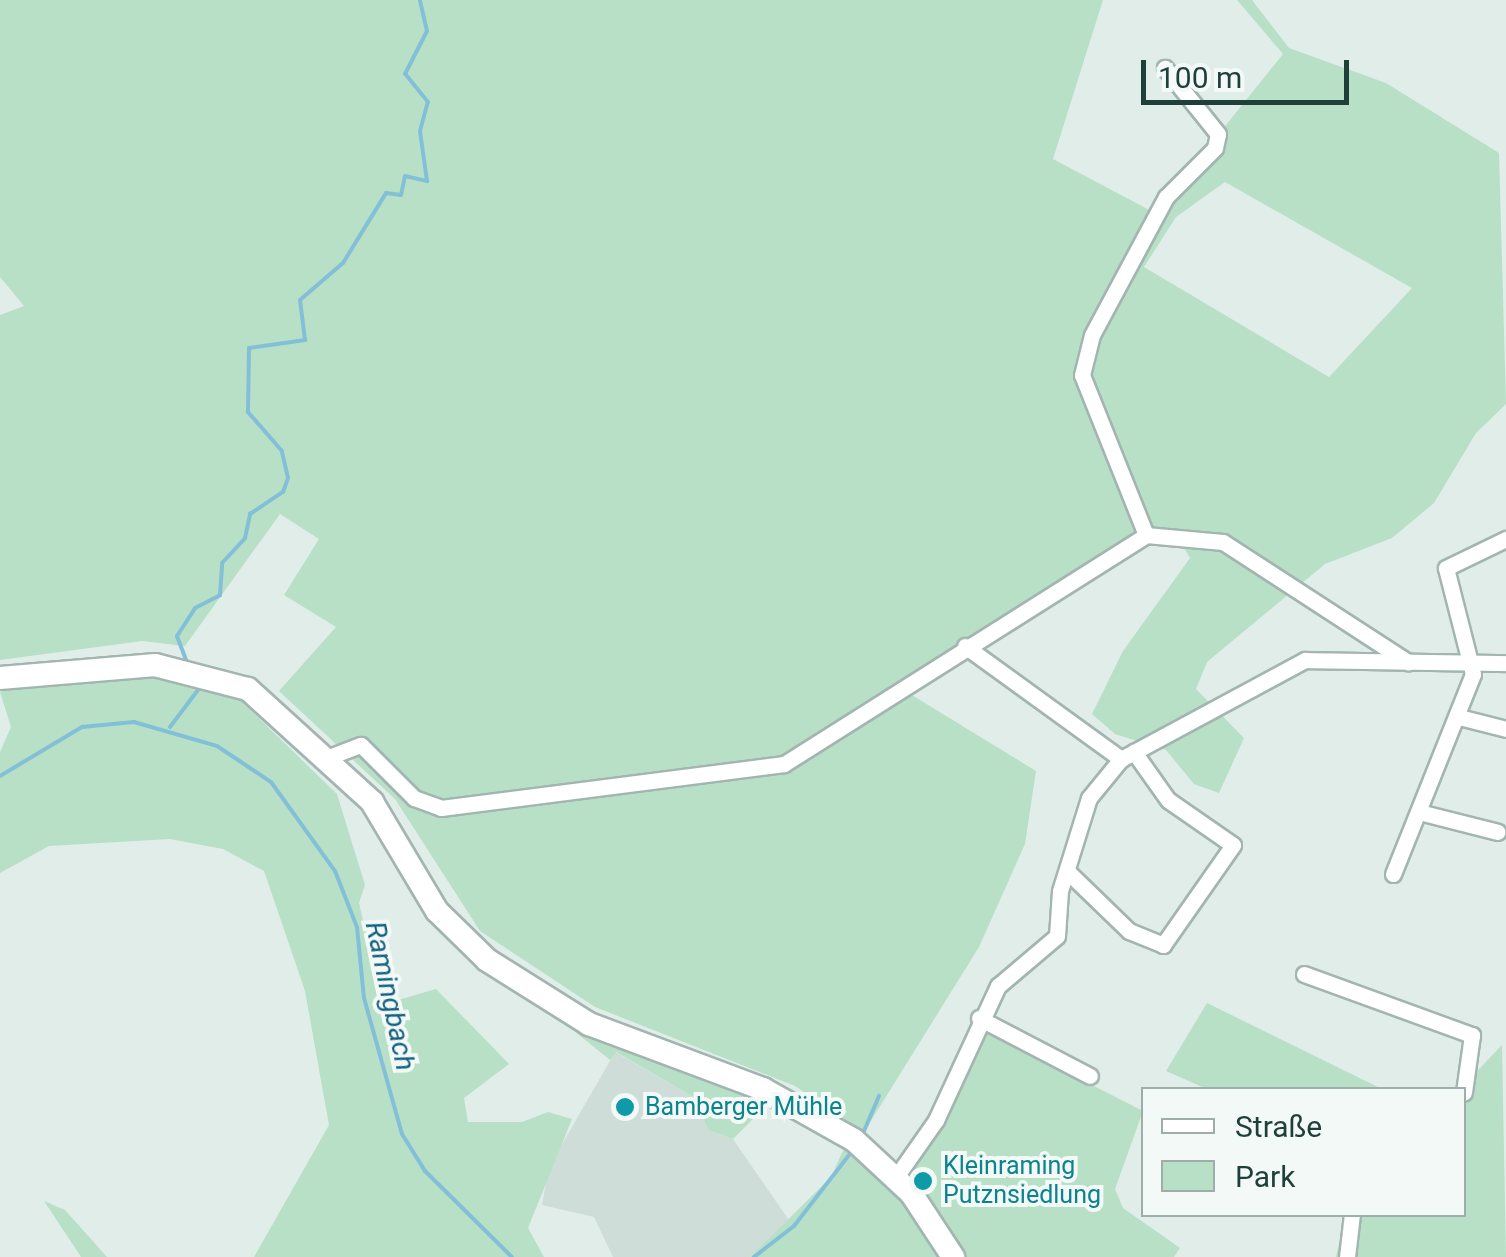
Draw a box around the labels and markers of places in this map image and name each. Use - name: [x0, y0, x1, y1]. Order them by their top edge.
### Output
- place label: Bamberger Mühle: [645, 1092, 842, 1122]
- marker: Bamberger Mühle: [614, 1096, 636, 1118]
- place label: Kleinraming Putznsiedlung: [943, 1152, 1101, 1211]
- marker: Kleinraming Putznsiedlung: [912, 1170, 934, 1192]

